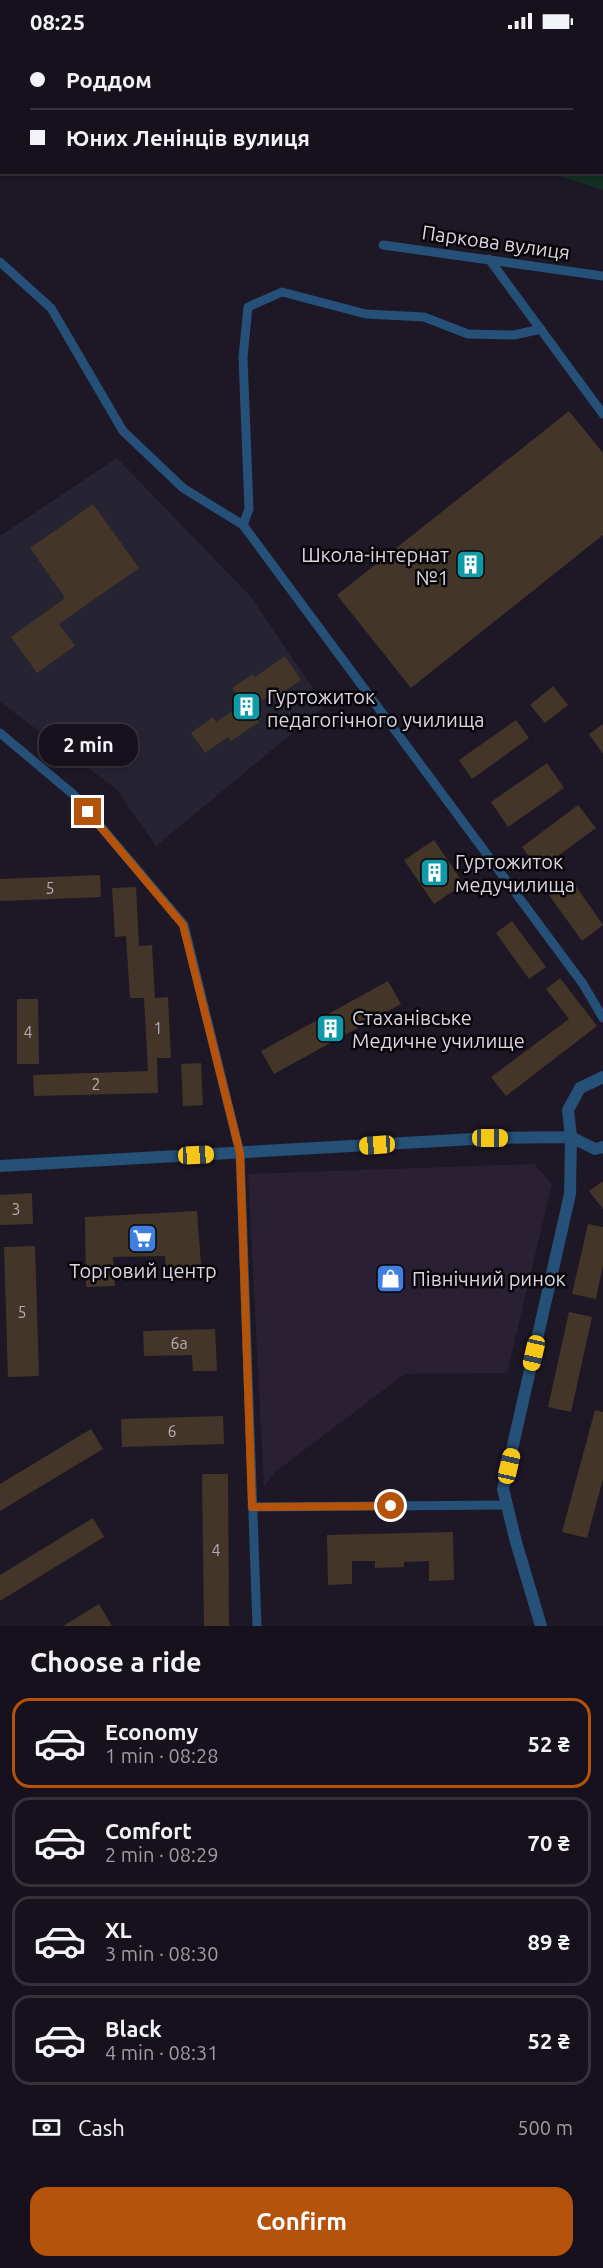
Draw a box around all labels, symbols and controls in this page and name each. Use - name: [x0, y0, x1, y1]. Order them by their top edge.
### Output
- text: 08:25: [30, 9, 85, 34]
- text: Роддом: [66, 67, 152, 92]
- text: Юних Ленінців вулиця: [66, 125, 310, 150]
- street label: Паркова вулиця: [420, 220, 572, 264]
- place label: Школа-інтернат №1: [301, 543, 449, 589]
- building icon: Школа-інтернат №1: [454, 549, 486, 581]
- place label: Гуртожиток педагогічного училища: [267, 685, 485, 731]
- building icon: Гуртожиток педагогічного училища: [230, 691, 262, 723]
- callout: 2 min: [38, 725, 138, 767]
- text: 2 min: [63, 733, 114, 756]
- route end: [74, 798, 101, 825]
- place label: Гуртожиток медучилища: [455, 850, 575, 896]
- building icon: Гуртожиток медучилища: [418, 856, 450, 888]
- house number: 5: [45, 879, 55, 897]
- place label: Стаханівське Медичне училище: [352, 1006, 525, 1052]
- building icon: Стаханівське Медичне училище: [315, 1012, 347, 1044]
- house number: 1: [153, 1019, 163, 1037]
- house number: 4: [23, 1023, 33, 1041]
- house number: 2: [91, 1075, 101, 1093]
- car: [472, 1129, 508, 1147]
- car: [358, 1135, 396, 1155]
- car: [178, 1145, 214, 1165]
- house number: 3: [11, 1200, 21, 1218]
- supermarket icon: Торговий центр: [127, 1223, 159, 1255]
- place label: Торговий центр: [69, 1259, 217, 1282]
- shop icon: Північний ринок: [375, 1262, 407, 1294]
- place label: Північний ринок: [412, 1267, 566, 1290]
- house number: 5: [17, 1303, 27, 1321]
- car: [521, 1333, 547, 1373]
- house number: 6а: [170, 1334, 188, 1352]
- house number: 6: [167, 1422, 177, 1440]
- car: [496, 1446, 522, 1486]
- route start: [377, 1492, 404, 1519]
- house number: 4: [211, 1541, 221, 1559]
- text: Choose a ride: [30, 1647, 202, 1677]
- icon: car: [33, 1716, 87, 1770]
- text: Economy: [105, 1719, 198, 1744]
- text: 52 ₴: [528, 1731, 570, 1756]
- text: 1 min · 08:28: [105, 1744, 219, 1767]
- icon: car: [33, 1815, 87, 1869]
- text: Comfort: [105, 1818, 192, 1843]
- text: 70 ₴: [528, 1830, 570, 1855]
- text: 2 min · 08:29: [105, 1843, 219, 1866]
- icon: car: [33, 1914, 87, 1968]
- text: XL: [105, 1917, 132, 1942]
- text: 89 ₴: [528, 1929, 570, 1954]
- text: 3 min · 08:30: [105, 1942, 219, 1965]
- icon: car: [33, 2013, 87, 2067]
- text: Black: [105, 2016, 162, 2041]
- text: 52 ₴: [528, 2028, 570, 2053]
- text: 4 min · 08:31: [105, 2041, 219, 2064]
- icon: cash: [30, 2111, 63, 2144]
- text: Cash: [78, 2115, 125, 2140]
- text: 500 m: [517, 2116, 573, 2139]
- button: Confirm: [30, 2187, 573, 2256]

